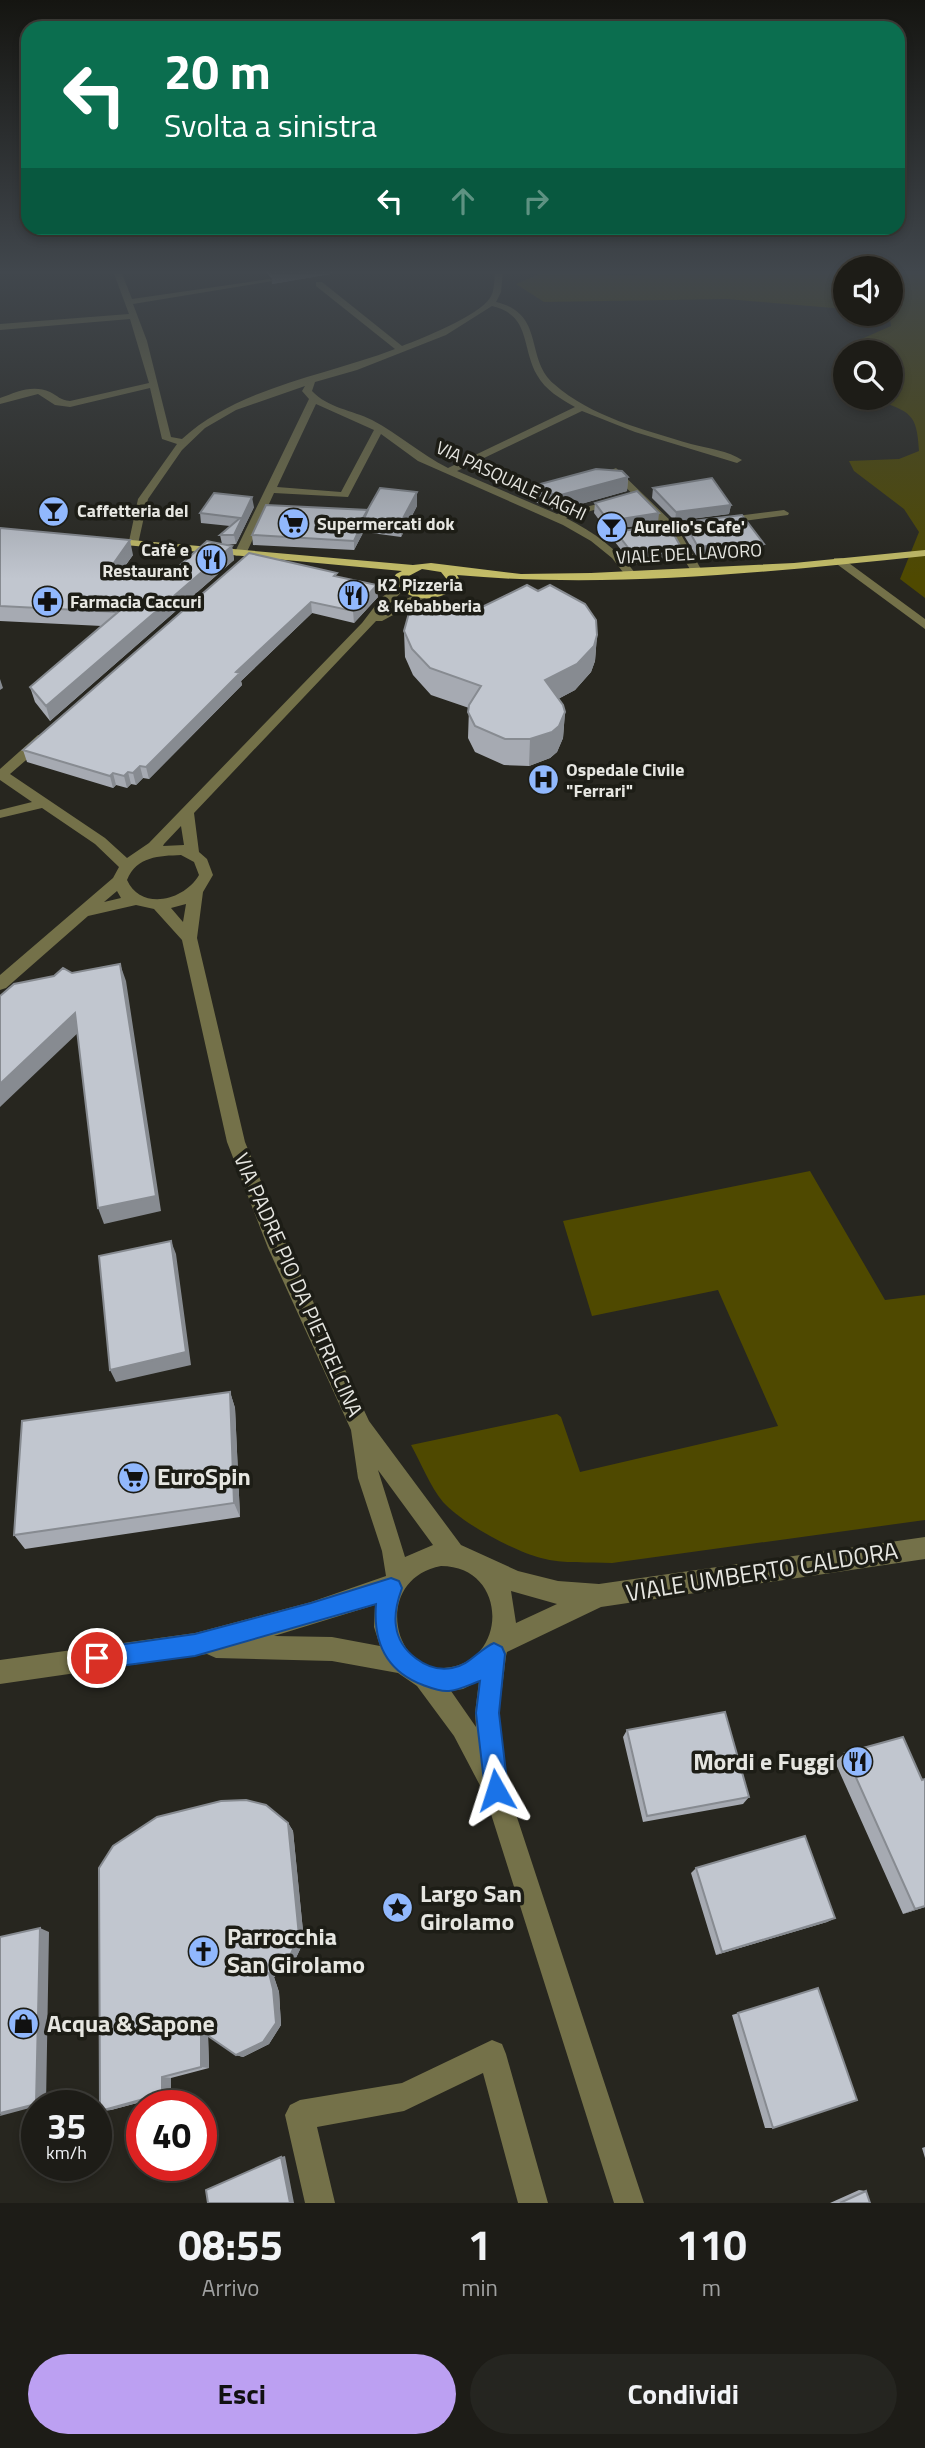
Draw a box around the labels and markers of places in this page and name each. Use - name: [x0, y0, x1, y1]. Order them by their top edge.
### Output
- bar icon: Caffetteria del: [37, 494, 71, 528]
- place label: Caffetteria del: [77, 497, 189, 524]
- supermarket icon: Supermercati dok: [277, 507, 311, 541]
- place label: Supermercati dok: [317, 510, 455, 537]
- bar icon: Aurelio's Cafe': [594, 510, 628, 544]
- place label: Aurelio's Cafe': [634, 513, 745, 540]
- place label: Cafè e Restaurant: [102, 536, 189, 584]
- restaurant icon: Cafè e Restaurant: [195, 543, 229, 577]
- place label: K2 Pizzeria & Kebabberia: [377, 571, 481, 619]
- restaurant icon: K2 Pizzeria & Kebabberia: [337, 578, 371, 612]
- pharmacy icon: Farmacia Caccuri: [30, 585, 64, 619]
- place label: Farmacia Caccuri: [70, 588, 202, 615]
- place label: Ospedale Civile "Ferrari": [566, 756, 684, 804]
- hospital icon: Ospedale Civile "Ferrari": [526, 763, 560, 797]
- place label: EuroSpin: [157, 1458, 251, 1494]
- supermarket icon: EuroSpin: [117, 1460, 151, 1494]
- pin: [67, 1628, 127, 1688]
- place label: Mordi e Fuggi: [693, 1743, 835, 1779]
- restaurant icon: Mordi e Fuggi: [841, 1745, 875, 1779]
- place label: Largo San Girolamo: [420, 1875, 522, 1939]
- place icon: Largo San Girolamo: [380, 1891, 414, 1925]
- place label: Parrocchia San Girolamo: [227, 1918, 365, 1982]
- church icon: Parrocchia San Girolamo: [187, 1934, 221, 1968]
- place label: Acqua & Sapone: [47, 2005, 215, 2041]
- shop icon: Acqua & Sapone: [7, 2007, 41, 2041]

